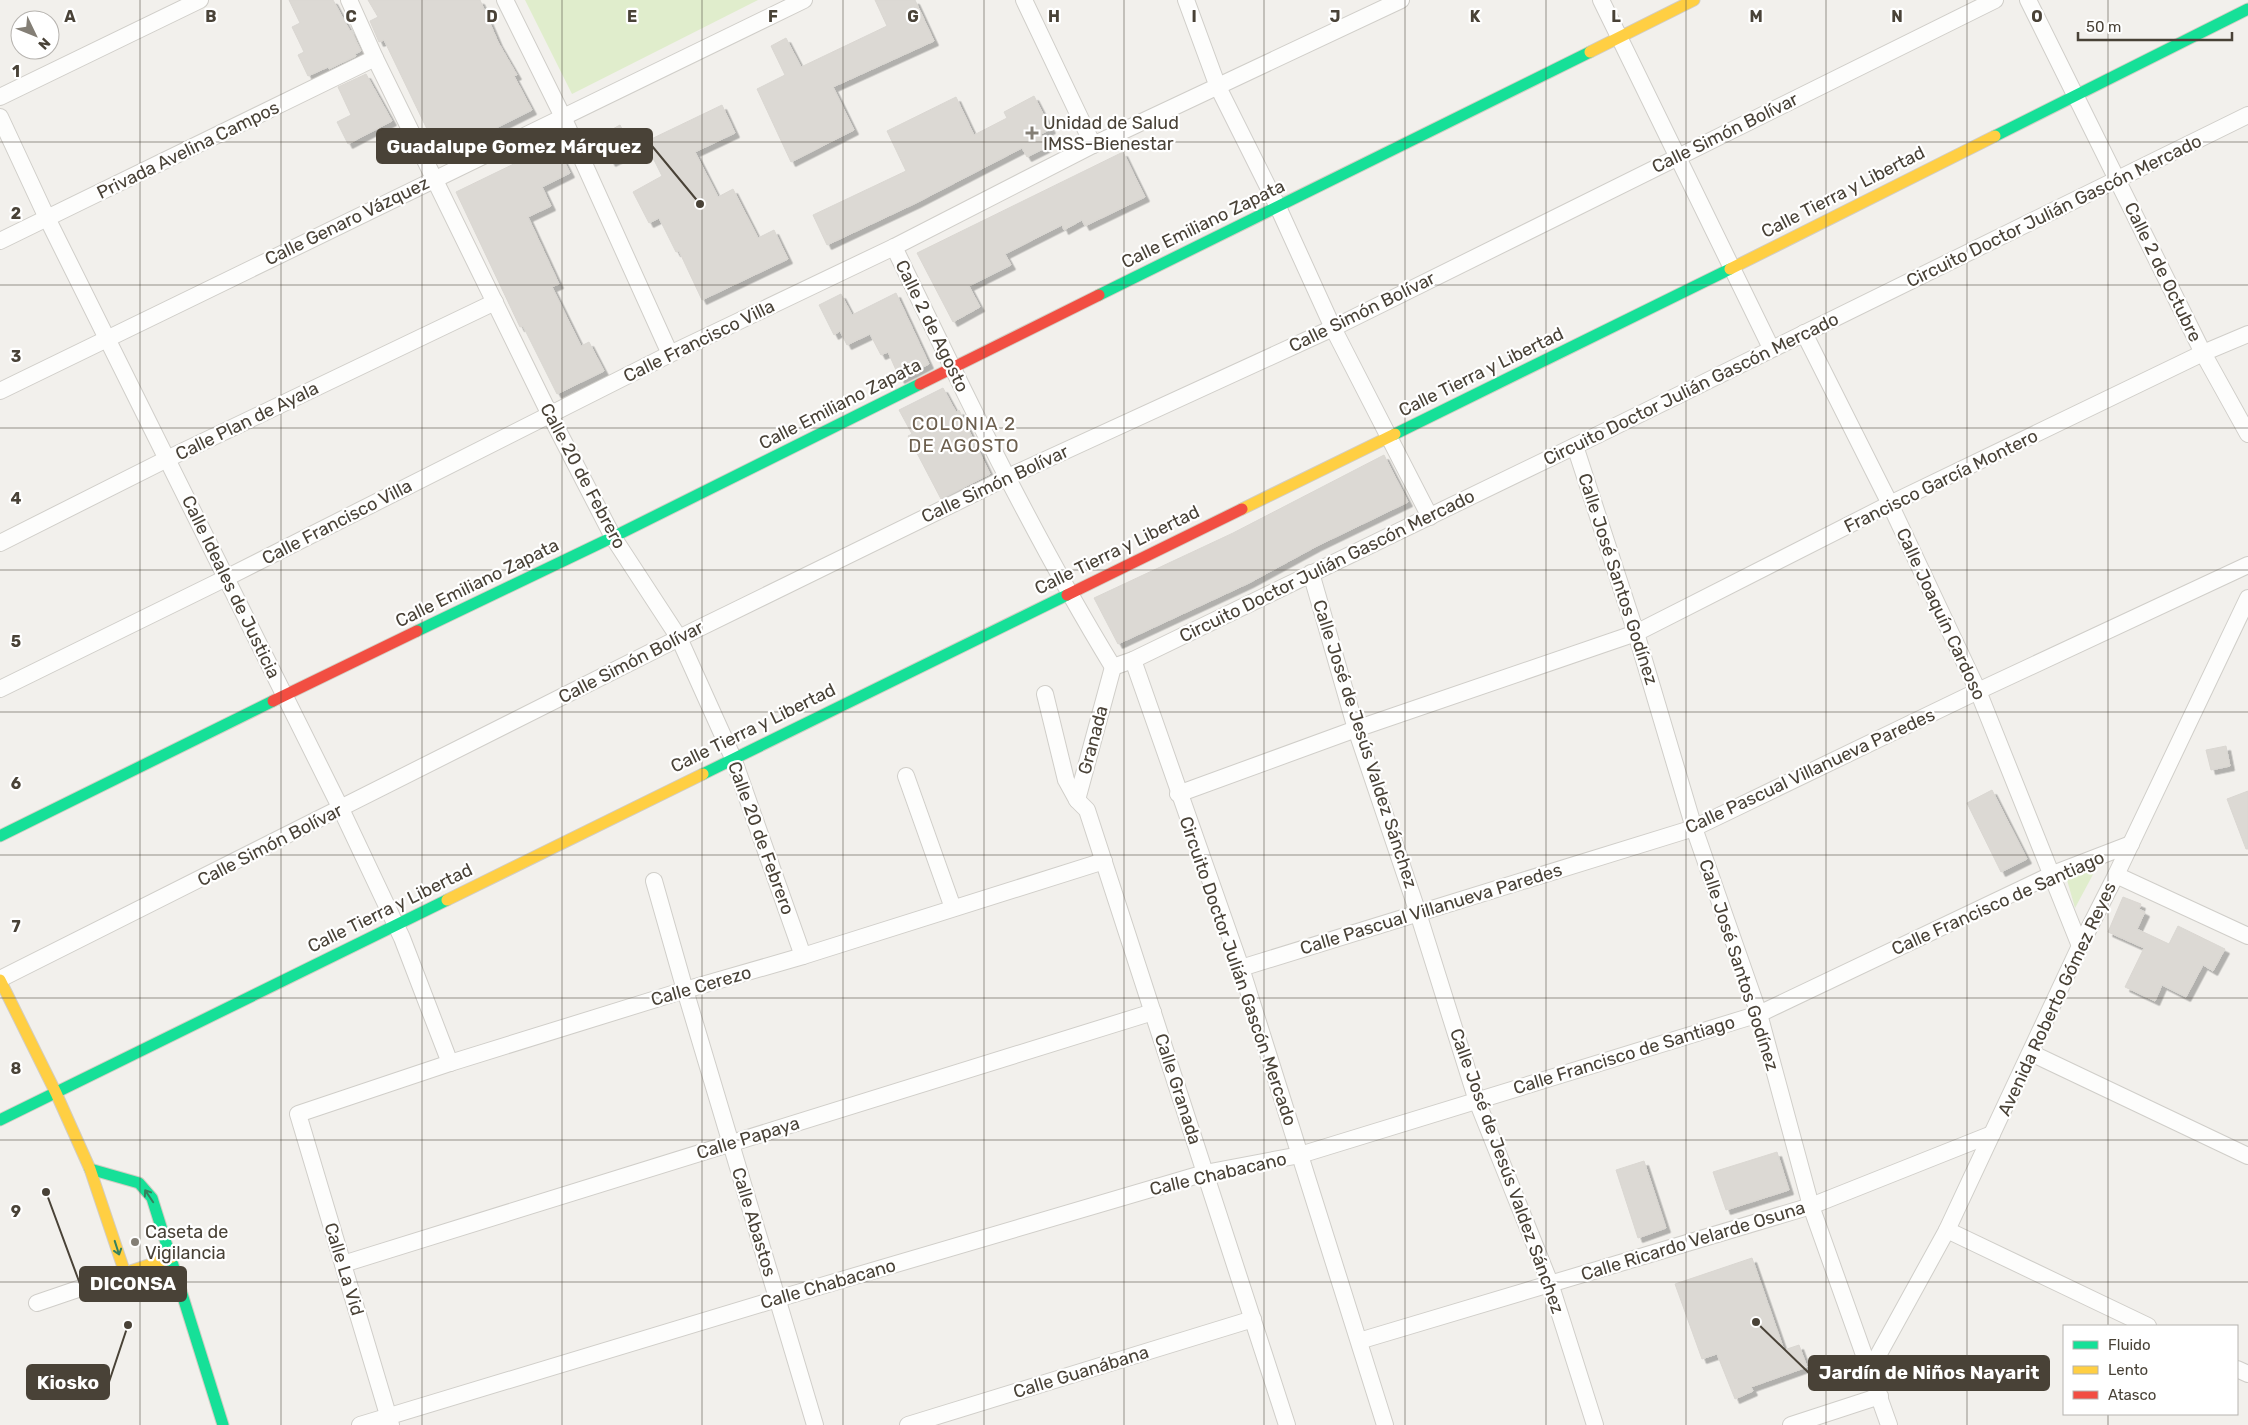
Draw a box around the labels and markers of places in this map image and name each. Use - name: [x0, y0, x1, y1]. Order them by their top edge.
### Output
- place label: Unidad de Salud IMSS-Bienestar: [1043, 112, 1179, 155]
- marker: Unidad de Salud IMSS-Bienestar: [1025, 126, 1039, 140]
- callout: Guadalupe Gomez Márquez: [377, 129, 652, 163]
- place label: Caseta de Vigilancia: [145, 1221, 228, 1264]
- marker: Caseta de Vigilancia: [129, 1236, 141, 1248]
- callout: DICONSA: [80, 1267, 186, 1301]
- callout: Jardín de Niños Nayarit: [1809, 1356, 2049, 1390]
- callout: Kiosko: [27, 1365, 109, 1399]

